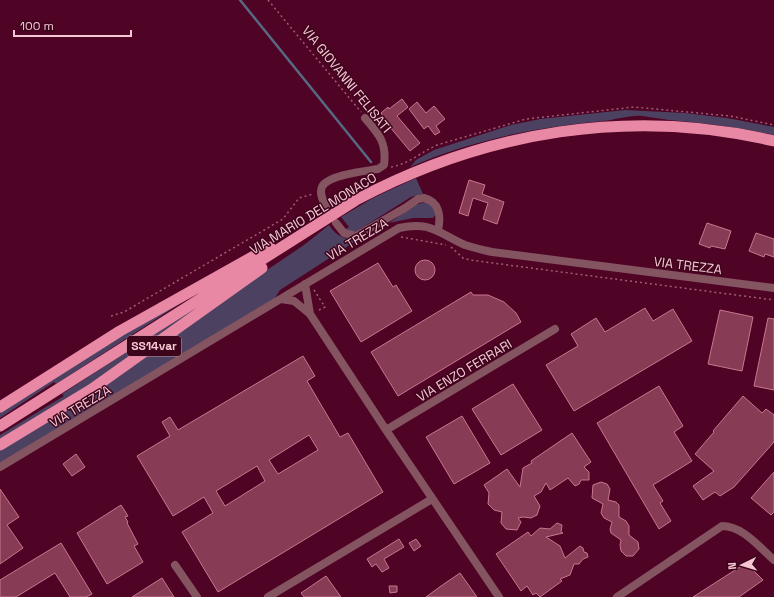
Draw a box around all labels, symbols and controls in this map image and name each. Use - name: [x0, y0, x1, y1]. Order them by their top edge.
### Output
- scale bar: [14, 12, 131, 38]
- text: 100 m: [20, 18, 54, 34]
- street label: VIA GIOVANNI FELISATI: [298, 22, 395, 136]
- street label: VIA MARIO DEL MONACO: [247, 169, 380, 258]
- street label: VIA TREZZA: [323, 214, 391, 264]
- street label: VIA TREZZA: [653, 253, 723, 278]
- street label: VIA ENZO FERRARI: [414, 335, 515, 406]
- road number: SS14var: [127, 336, 181, 356]
- street label: VIA TREZZA: [46, 381, 114, 431]
- north arrow: [722, 545, 762, 585]
- text: N: [725, 562, 739, 570]

